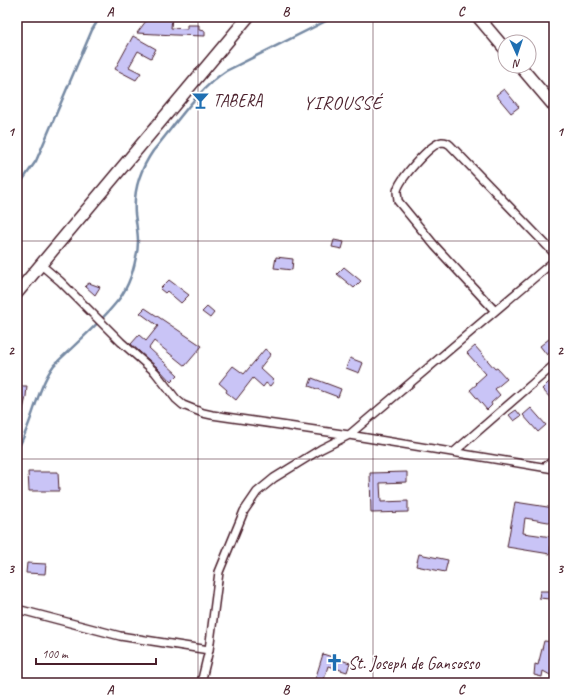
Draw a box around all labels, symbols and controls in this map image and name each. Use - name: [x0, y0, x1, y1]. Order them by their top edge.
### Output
- text: A: [107, 4, 115, 20]
- text: B: [283, 4, 291, 20]
- text: C: [458, 4, 466, 20]
- north arrow: [497, 34, 537, 74]
- text: N: [512, 57, 521, 71]
- bar icon: TABERA: [190, 90, 210, 110]
- place label: TABERA: [213, 90, 263, 111]
- district label: YIROUSSÉ: [303, 92, 384, 114]
- text: 1: [8, 124, 16, 140]
- text: 1: [557, 124, 565, 140]
- text: 2: [8, 343, 15, 359]
- text: 2: [557, 343, 564, 359]
- text: 3: [8, 561, 15, 577]
- text: 3: [557, 561, 564, 577]
- scale bar: [36, 640, 156, 666]
- text: 100 m: [42, 646, 69, 662]
- church icon: St. Joseph de Gansosso: [325, 653, 345, 673]
- place label: St. Joseph de Gansosso: [348, 653, 480, 674]
- text: A: [107, 682, 115, 698]
- text: B: [283, 682, 291, 698]
- text: C: [458, 682, 466, 698]

